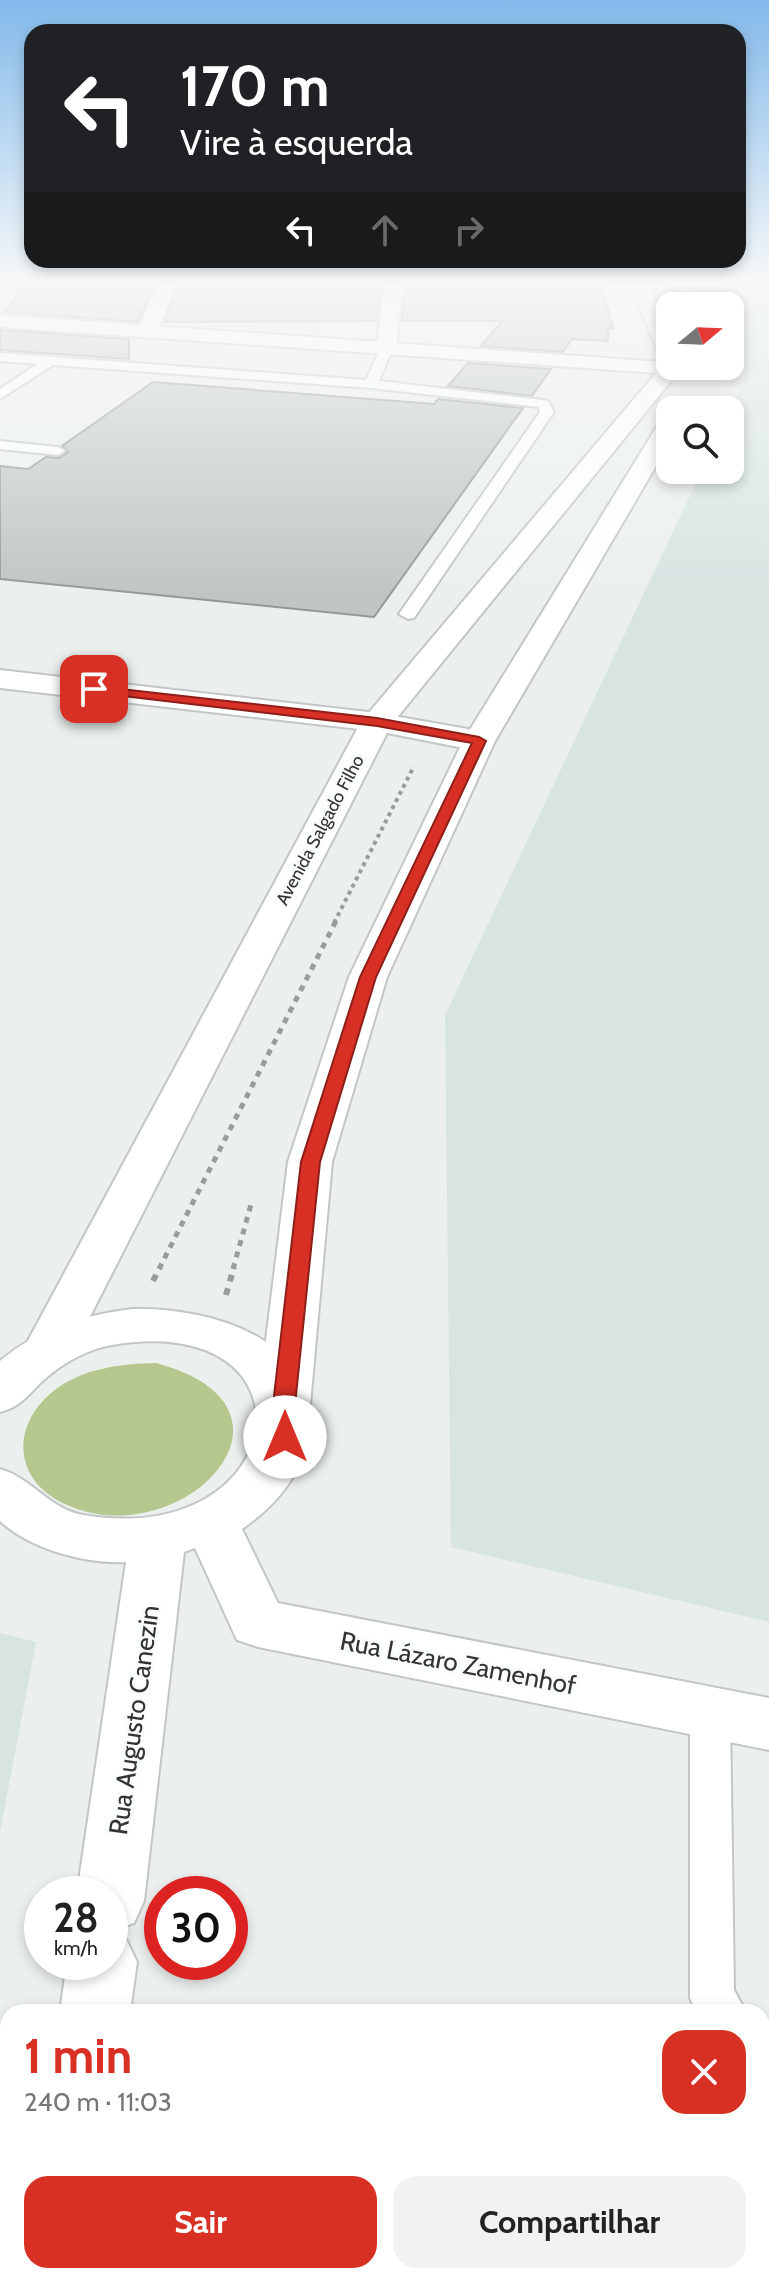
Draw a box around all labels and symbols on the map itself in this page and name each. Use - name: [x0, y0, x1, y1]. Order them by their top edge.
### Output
- north arrow: [656, 292, 744, 380]
- pin: [60, 655, 128, 723]
- street label: Avenida Salgado Filho: [271, 751, 369, 909]
- position arrow: [243, 1395, 327, 1479]
- street label: Rua Augusto Canezin: [102, 1603, 166, 1837]
- street label: Rua Lázaro Zamenhof: [337, 1624, 579, 1702]
- speed limit sign: 30: [144, 1876, 248, 1980]

